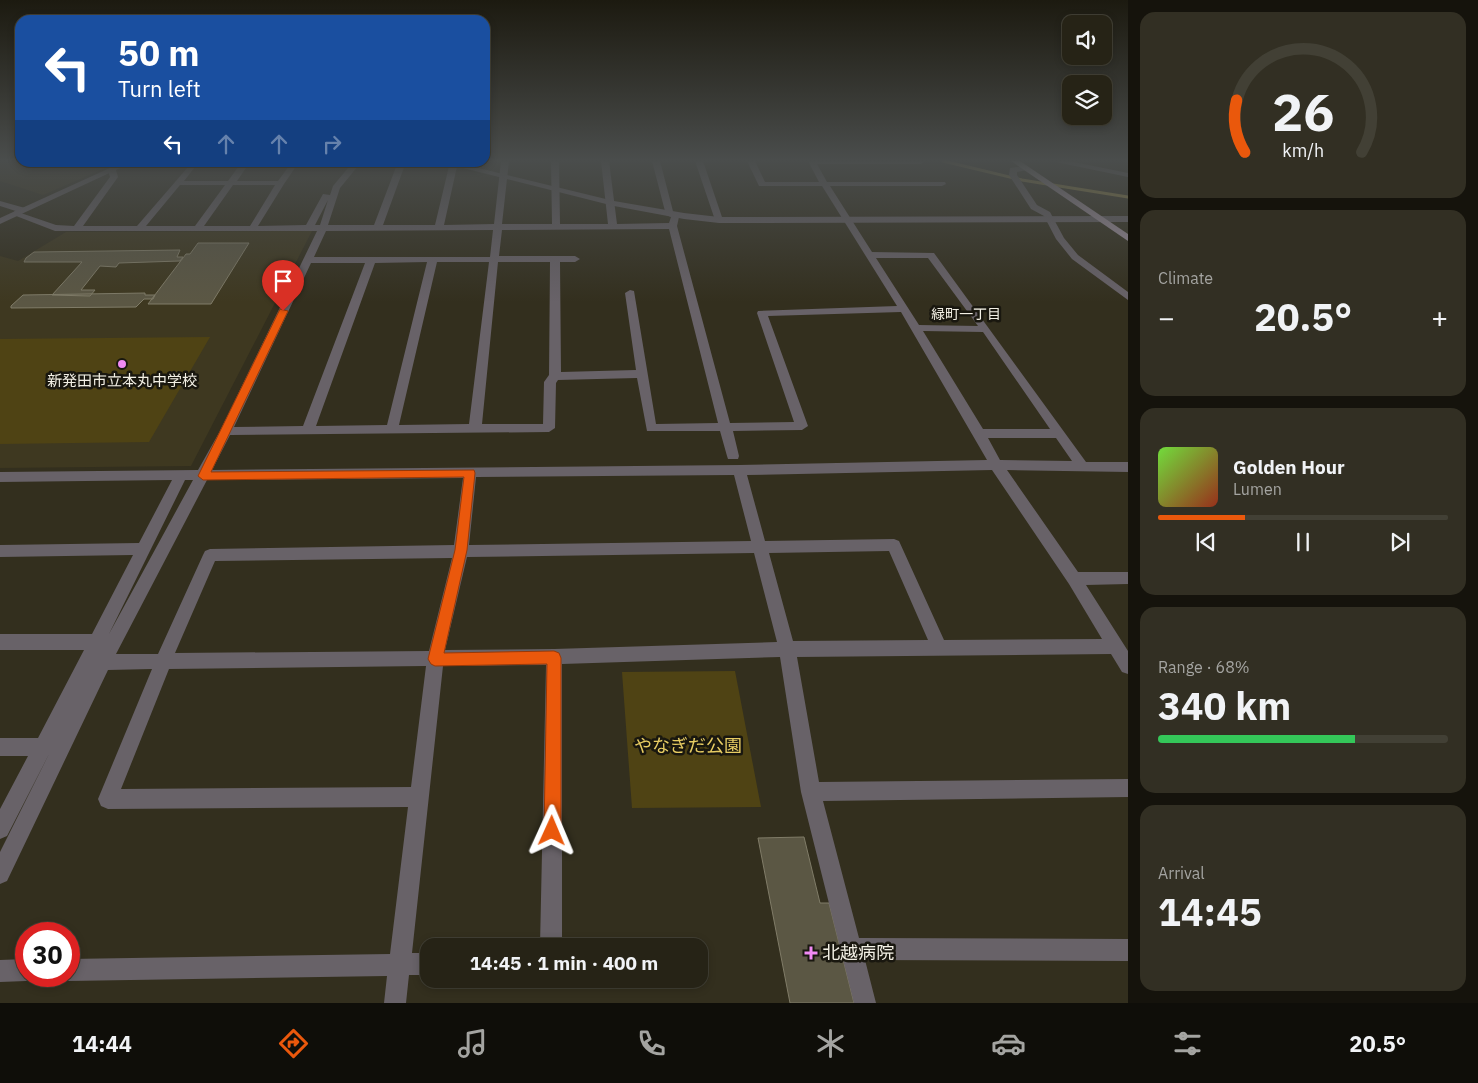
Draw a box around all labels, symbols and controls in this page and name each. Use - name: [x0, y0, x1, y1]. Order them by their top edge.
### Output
- map controls: [1062, 15, 1112, 125]
- button: sound: [1062, 15, 1112, 65]
- text: 50 m: [118, 30, 200, 76]
- icon: left: [35, 35, 100, 100]
- text: Turn left: [118, 74, 201, 103]
- button: layers: [1062, 75, 1112, 125]
- text: 26: [1272, 78, 1334, 145]
- icon: left: [159, 130, 187, 158]
- icon: ahead: [212, 130, 240, 158]
- icon: ahead: [265, 130, 293, 158]
- icon: right: [318, 130, 346, 158]
- text: km/h: [1282, 139, 1324, 162]
- pin: [262, 260, 304, 311]
- icon: arrive: [269, 267, 297, 295]
- text: Climate: [1158, 268, 1213, 288]
- text: 20.5°: [1254, 292, 1352, 341]
- text: −: [1158, 299, 1175, 336]
- text: +: [1431, 299, 1448, 336]
- district label: 緑町一丁目: [931, 305, 1001, 323]
- marker: 新発田市立本丸中学校: [116, 358, 128, 370]
- place label: 新発田市立本丸中学校: [47, 371, 197, 390]
- text: Golden Hour: [1233, 455, 1345, 479]
- text: Lumen: [1233, 479, 1282, 499]
- icon: previous: [1192, 528, 1220, 556]
- icon: pause: [1289, 528, 1317, 556]
- icon: next: [1386, 528, 1414, 556]
- text: Range · 68%: [1158, 657, 1250, 677]
- text: 340 km: [1158, 681, 1291, 730]
- park label: やなぎだ公園: [634, 734, 742, 757]
- position arrow: [525, 804, 577, 856]
- text: Arrival: [1158, 863, 1205, 883]
- text: 14:45: [1158, 887, 1262, 936]
- speed limit sign: 30: [15, 922, 80, 987]
- place label: 北越病院: [822, 941, 894, 964]
- marker: 北越病院: [804, 946, 818, 960]
- text: 14:45 · 1 min · 400 m: [470, 951, 658, 975]
- icon: directions: [276, 1026, 311, 1061]
- icon: music: [455, 1026, 490, 1061]
- icon: phone: [634, 1026, 669, 1061]
- icon: climate: [813, 1026, 848, 1061]
- icon: car: [991, 1026, 1026, 1061]
- icon: filters: [1170, 1026, 1205, 1061]
- text: 14:44: [72, 1029, 132, 1058]
- text: 20.5°: [1349, 1029, 1406, 1058]

